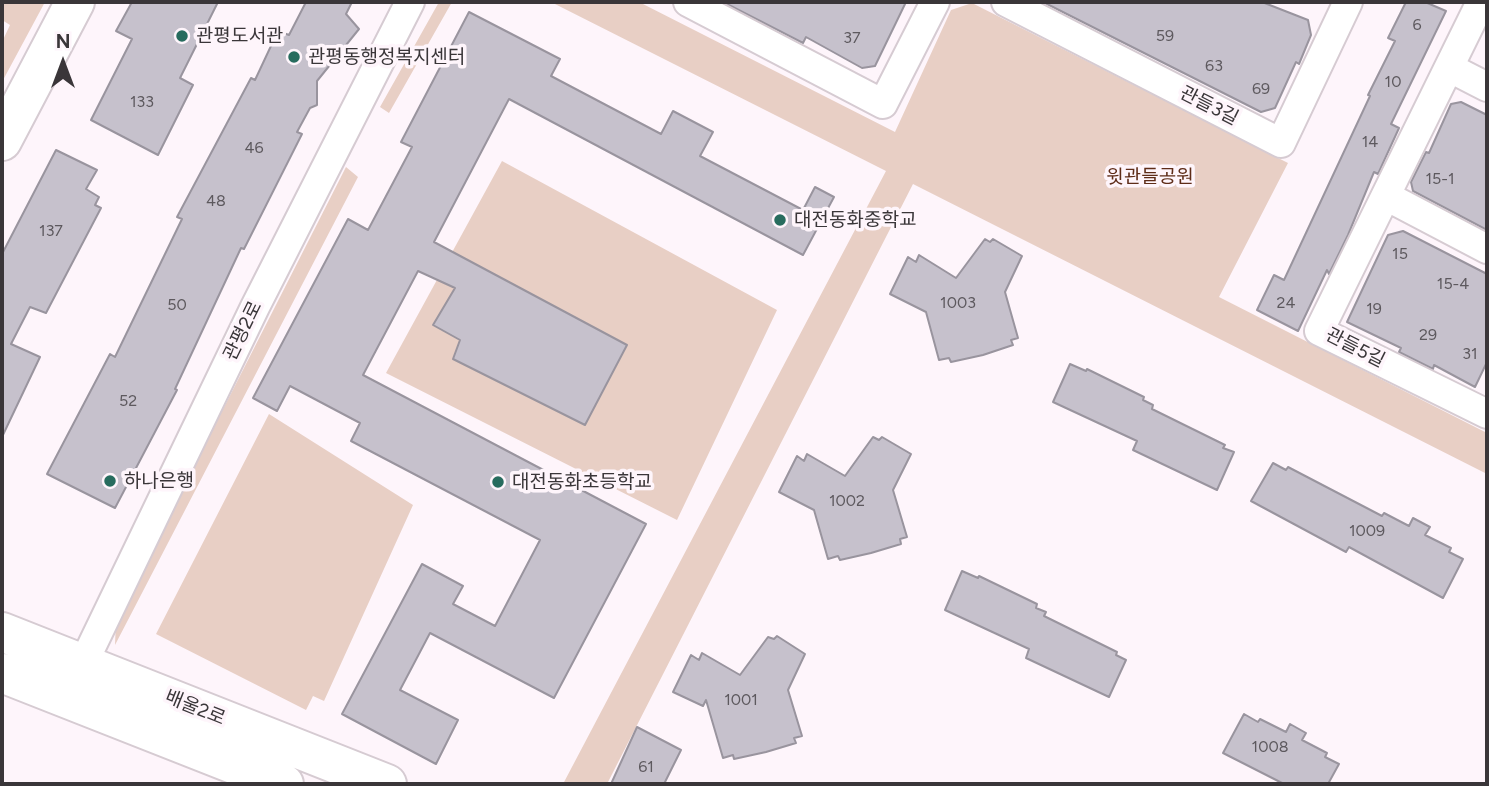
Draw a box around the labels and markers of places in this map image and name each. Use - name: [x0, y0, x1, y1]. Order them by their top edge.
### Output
- place label: 관평도서관: [196, 25, 283, 47]
- marker: 관평도서관: [174, 28, 190, 44]
- place label: 관평동행정복지센터: [308, 46, 465, 68]
- marker: 관평동행정복지센터: [286, 49, 302, 65]
- place label: 대전동화중학교: [794, 209, 916, 231]
- marker: 대전동화중학교: [772, 212, 788, 228]
- place label: 하나은행: [124, 470, 194, 492]
- place label: 대전동화초등학교: [512, 471, 652, 493]
- marker: 하나은행: [102, 473, 118, 489]
- marker: 대전동화초등학교: [490, 474, 506, 490]

